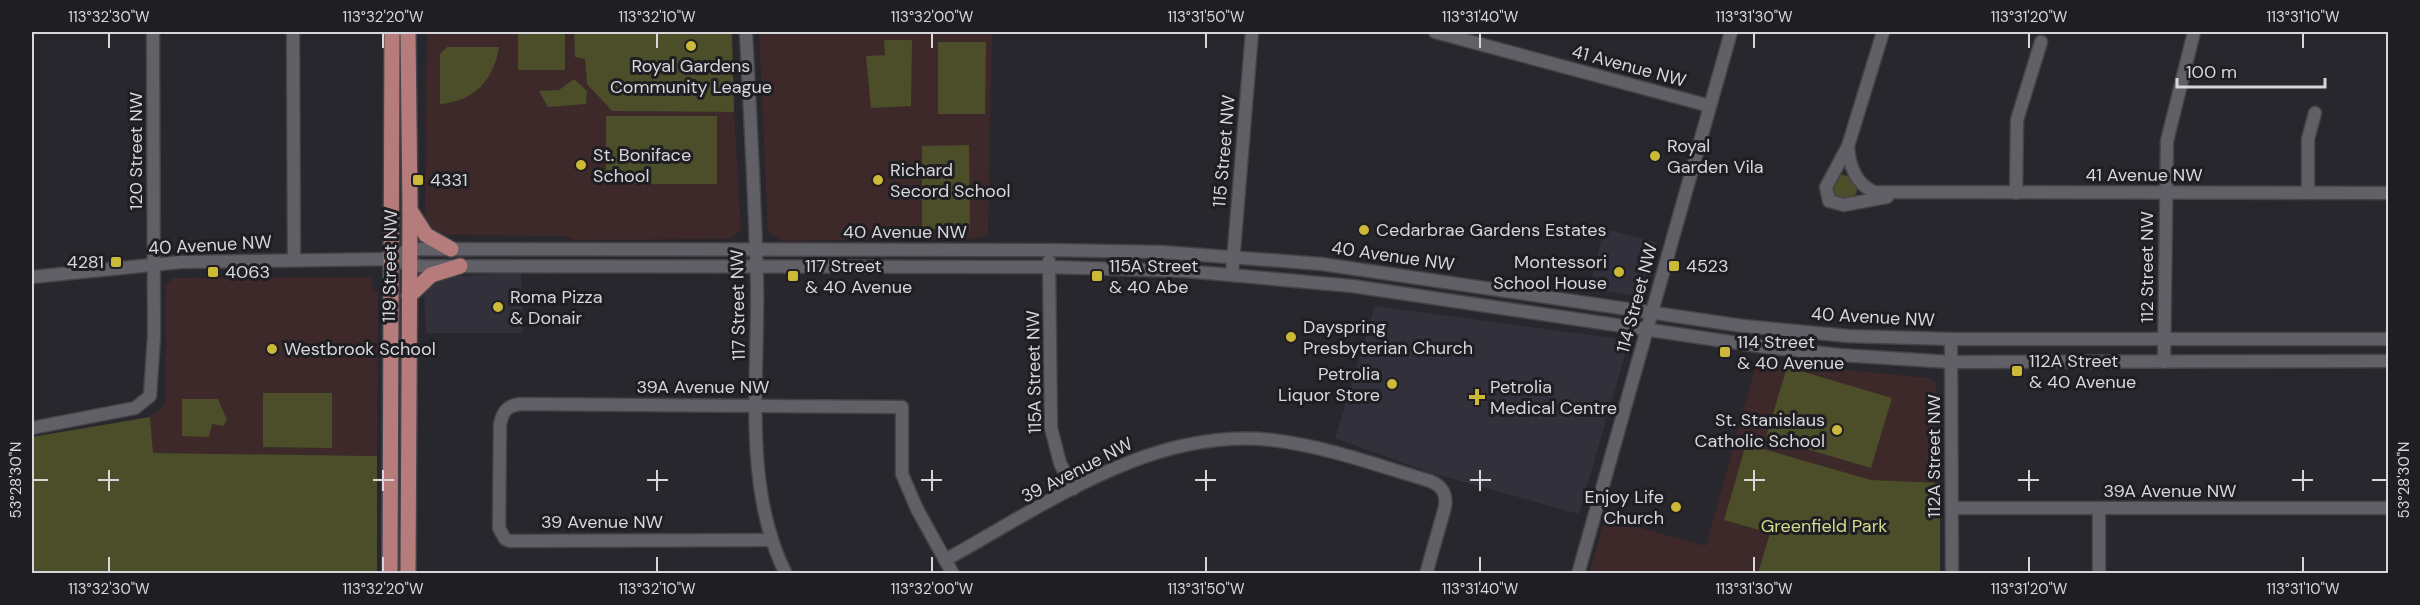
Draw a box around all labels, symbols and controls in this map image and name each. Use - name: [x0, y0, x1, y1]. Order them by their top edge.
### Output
- text: 113°32'30"W: [68, 7, 150, 27]
- text: 113°32'20"W: [343, 7, 424, 27]
- text: 113°32'10"W: [618, 7, 696, 27]
- text: 113°32'00"W: [891, 7, 974, 27]
- text: 113°31'50"W: [1168, 7, 1245, 27]
- text: 113°31'40"W: [1442, 7, 1519, 27]
- text: 113°31'30"W: [1715, 7, 1793, 27]
- text: 113°31'20"W: [1991, 7, 2068, 27]
- text: 113°31'10"W: [2267, 7, 2340, 27]
- marker: Royal Gardens Community League: [684, 39, 698, 53]
- street label: 41 Avenue NW: [1569, 39, 1689, 93]
- scale bar: [2177, 51, 2326, 89]
- place label: Royal Gardens Community League: [610, 54, 772, 99]
- text: 100 m: [2186, 60, 2237, 84]
- street label: 120 Street NW: [124, 92, 148, 210]
- street label: 115 Street NW: [1207, 94, 1241, 208]
- place label: Royal Garden Vila: [1667, 134, 1764, 179]
- place label: St. Boniface School: [593, 143, 691, 188]
- marker: Royal Garden Vila: [1648, 149, 1662, 163]
- marker: St. Boniface School: [574, 158, 588, 172]
- place label: Richard Secord School: [890, 158, 1010, 203]
- street label: 41 Avenue NW: [2085, 163, 2203, 187]
- place label: 4331: [430, 168, 468, 192]
- marker: 4331: [411, 173, 425, 187]
- marker: Richard Secord School: [871, 173, 885, 187]
- street label: 119 Street NW: [377, 209, 403, 323]
- street label: 112 Street NW: [2135, 211, 2159, 323]
- place label: Cedarbrae Gardens Estates: [1376, 218, 1607, 242]
- street label: 40 Avenue NW: [843, 220, 967, 244]
- marker: Cedarbrae Gardens Estates: [1357, 223, 1371, 237]
- street label: 40 Avenue NW: [148, 230, 272, 260]
- street label: 40 Avenue NW: [1330, 235, 1456, 277]
- street label: 114 Street NW: [1611, 241, 1663, 355]
- street label: 117 Street NW: [725, 249, 751, 361]
- place label: 4281: [67, 250, 104, 274]
- place label: Montessori School House: [1493, 250, 1607, 295]
- place label: 117 Street & 40 Avenue: [805, 254, 912, 299]
- place label: 115A Street & 40 Abe: [1109, 254, 1198, 299]
- place label: 4523: [1686, 254, 1729, 278]
- marker: 4281: [109, 255, 123, 269]
- marker: 4523: [1667, 259, 1681, 273]
- place label: 4063: [225, 260, 270, 284]
- marker: 4063: [206, 265, 220, 279]
- marker: Montessori School House: [1612, 265, 1626, 279]
- marker: 117 Street & 40 Avenue: [786, 269, 800, 283]
- marker: 115A Street & 40 Abe: [1090, 269, 1104, 283]
- place label: Roma Pizza & Donair: [510, 285, 602, 330]
- marker: Roma Pizza & Donair: [491, 300, 505, 314]
- street label: 40 Avenue NW: [1811, 302, 1935, 332]
- street label: 115A Street NW: [1021, 310, 1047, 434]
- place label: Dayspring Presbyterian Church: [1303, 315, 1473, 360]
- marker: Dayspring Presbyterian Church: [1284, 330, 1298, 344]
- place label: 114 Street & 40 Avenue: [1737, 330, 1844, 375]
- place label: Westbrook School: [284, 337, 436, 361]
- marker: Westbrook School: [265, 342, 279, 356]
- marker: 114 Street & 40 Avenue: [1718, 345, 1732, 359]
- place label: 112A Street & 40 Avenue: [2029, 349, 2136, 394]
- place label: Petrolia Liquor Store: [1278, 362, 1380, 407]
- marker: 112A Street & 40 Avenue: [2010, 364, 2024, 378]
- street label: 39A Avenue NW: [636, 375, 770, 399]
- place label: Petrolia Medical Centre: [1490, 375, 1617, 420]
- marker: Petrolia Liquor Store: [1385, 377, 1399, 391]
- marker: Petrolia Medical Centre: [1468, 388, 1486, 406]
- street label: 112A Street NW: [1922, 394, 1946, 518]
- place label: St. Stanislaus Catholic School: [1695, 408, 1825, 453]
- marker: St. Stanislaus Catholic School: [1830, 423, 1844, 437]
- street label: 39 Avenue NW: [1017, 432, 1137, 508]
- text: 53°28'30"N: [6, 442, 26, 518]
- text: 53°28'30"N: [2394, 442, 2414, 518]
- street label: 39A Avenue NW: [2103, 479, 2237, 503]
- place label: Enjoy Life Church: [1585, 485, 1664, 530]
- marker: Enjoy Life Church: [1669, 500, 1683, 514]
- street label: 39 Avenue NW: [541, 510, 663, 534]
- park label: Greenfield Park: [1761, 514, 1887, 538]
- text: 113°32'30"W: [68, 579, 150, 599]
- text: 113°32'20"W: [343, 579, 424, 599]
- text: 113°32'10"W: [618, 579, 696, 599]
- text: 113°32'00"W: [891, 579, 974, 599]
- text: 113°31'50"W: [1168, 579, 1245, 599]
- text: 113°31'40"W: [1442, 579, 1519, 599]
- text: 113°31'30"W: [1715, 579, 1793, 599]
- text: 113°31'20"W: [1991, 579, 2068, 599]
- text: 113°31'10"W: [2267, 579, 2340, 599]

